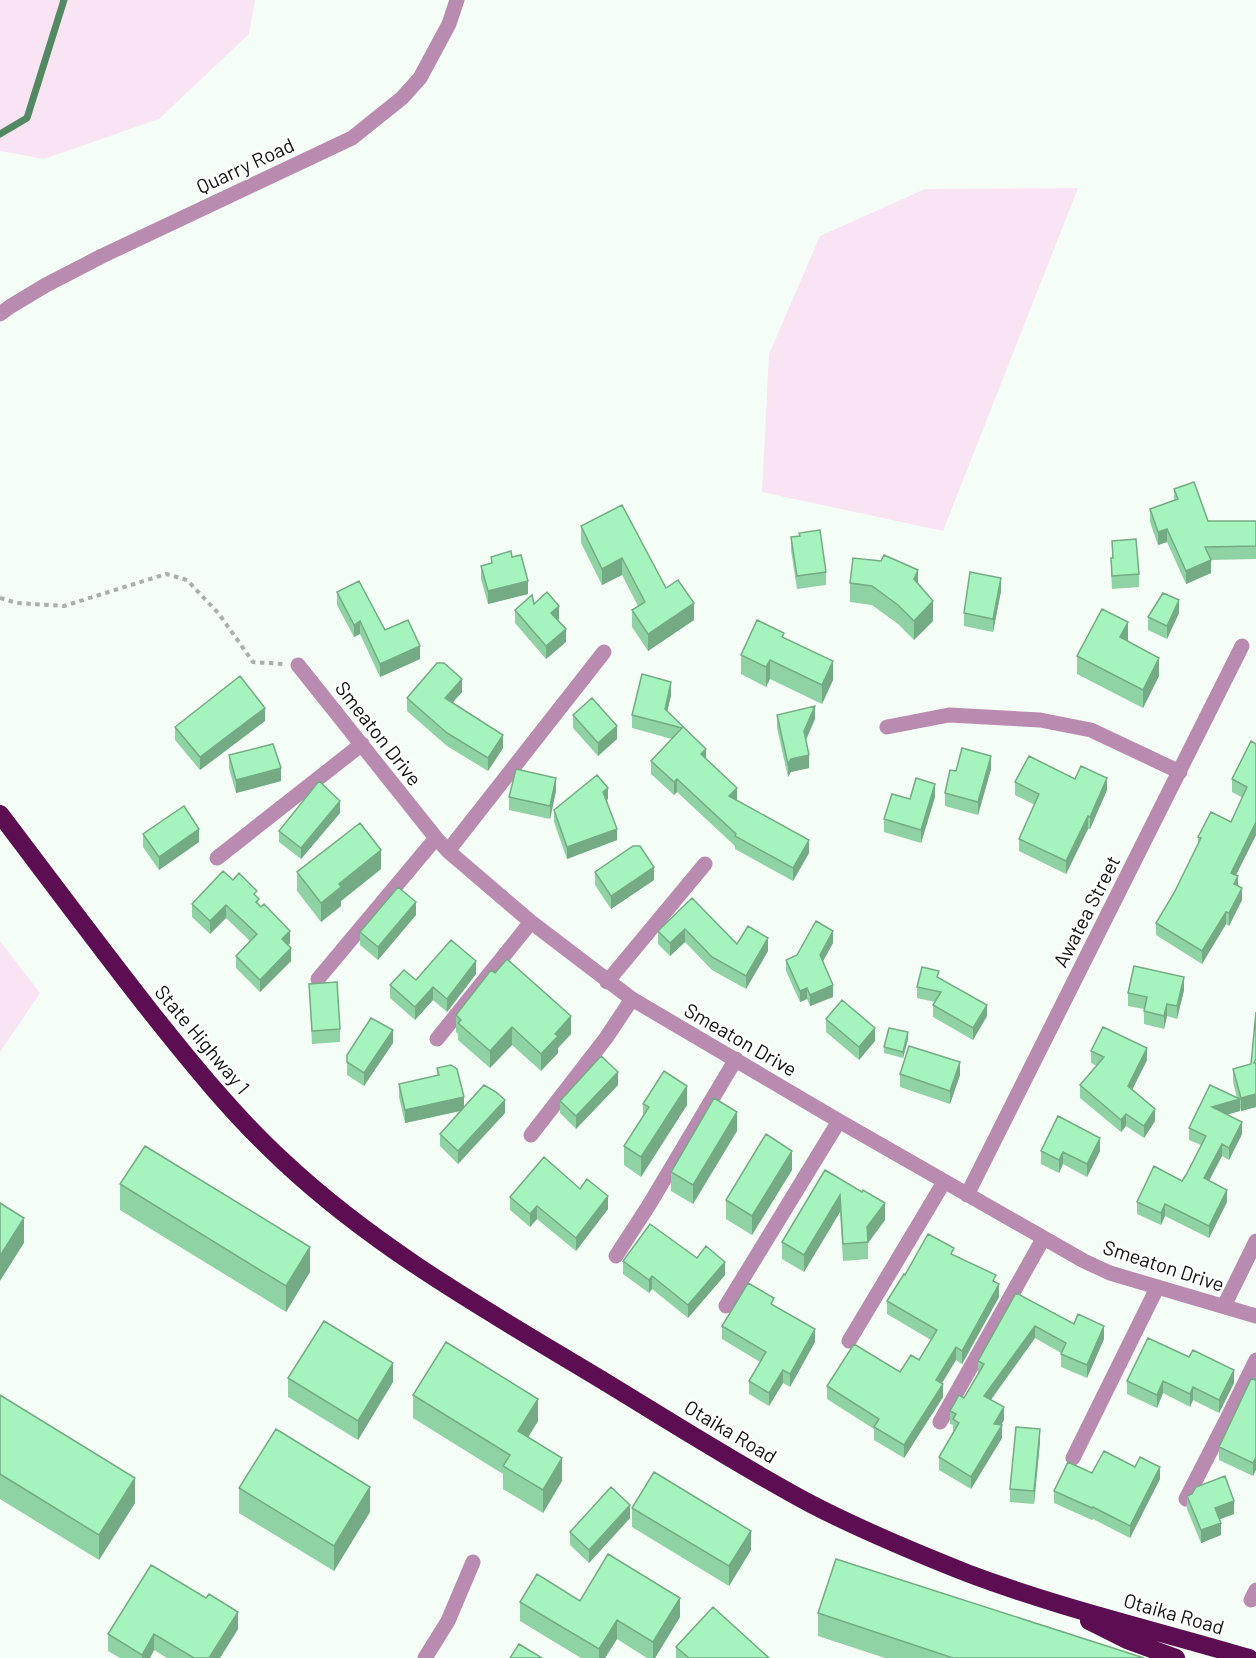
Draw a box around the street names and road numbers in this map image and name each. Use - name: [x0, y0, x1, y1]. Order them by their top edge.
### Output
- street label: Quarry Road: [192, 132, 298, 198]
- street label: Smeaton Drive: [331, 676, 427, 790]
- street label: Awatea Street: [1048, 851, 1124, 971]
- street label: State Highway 1: [150, 980, 256, 1098]
- street label: Smeaton Drive: [680, 997, 802, 1081]
- street label: Smeaton Drive: [1100, 1234, 1228, 1296]
- street label: Otaika Road: [681, 1394, 781, 1468]
- street label: Otaika Road: [1121, 1587, 1227, 1639]

